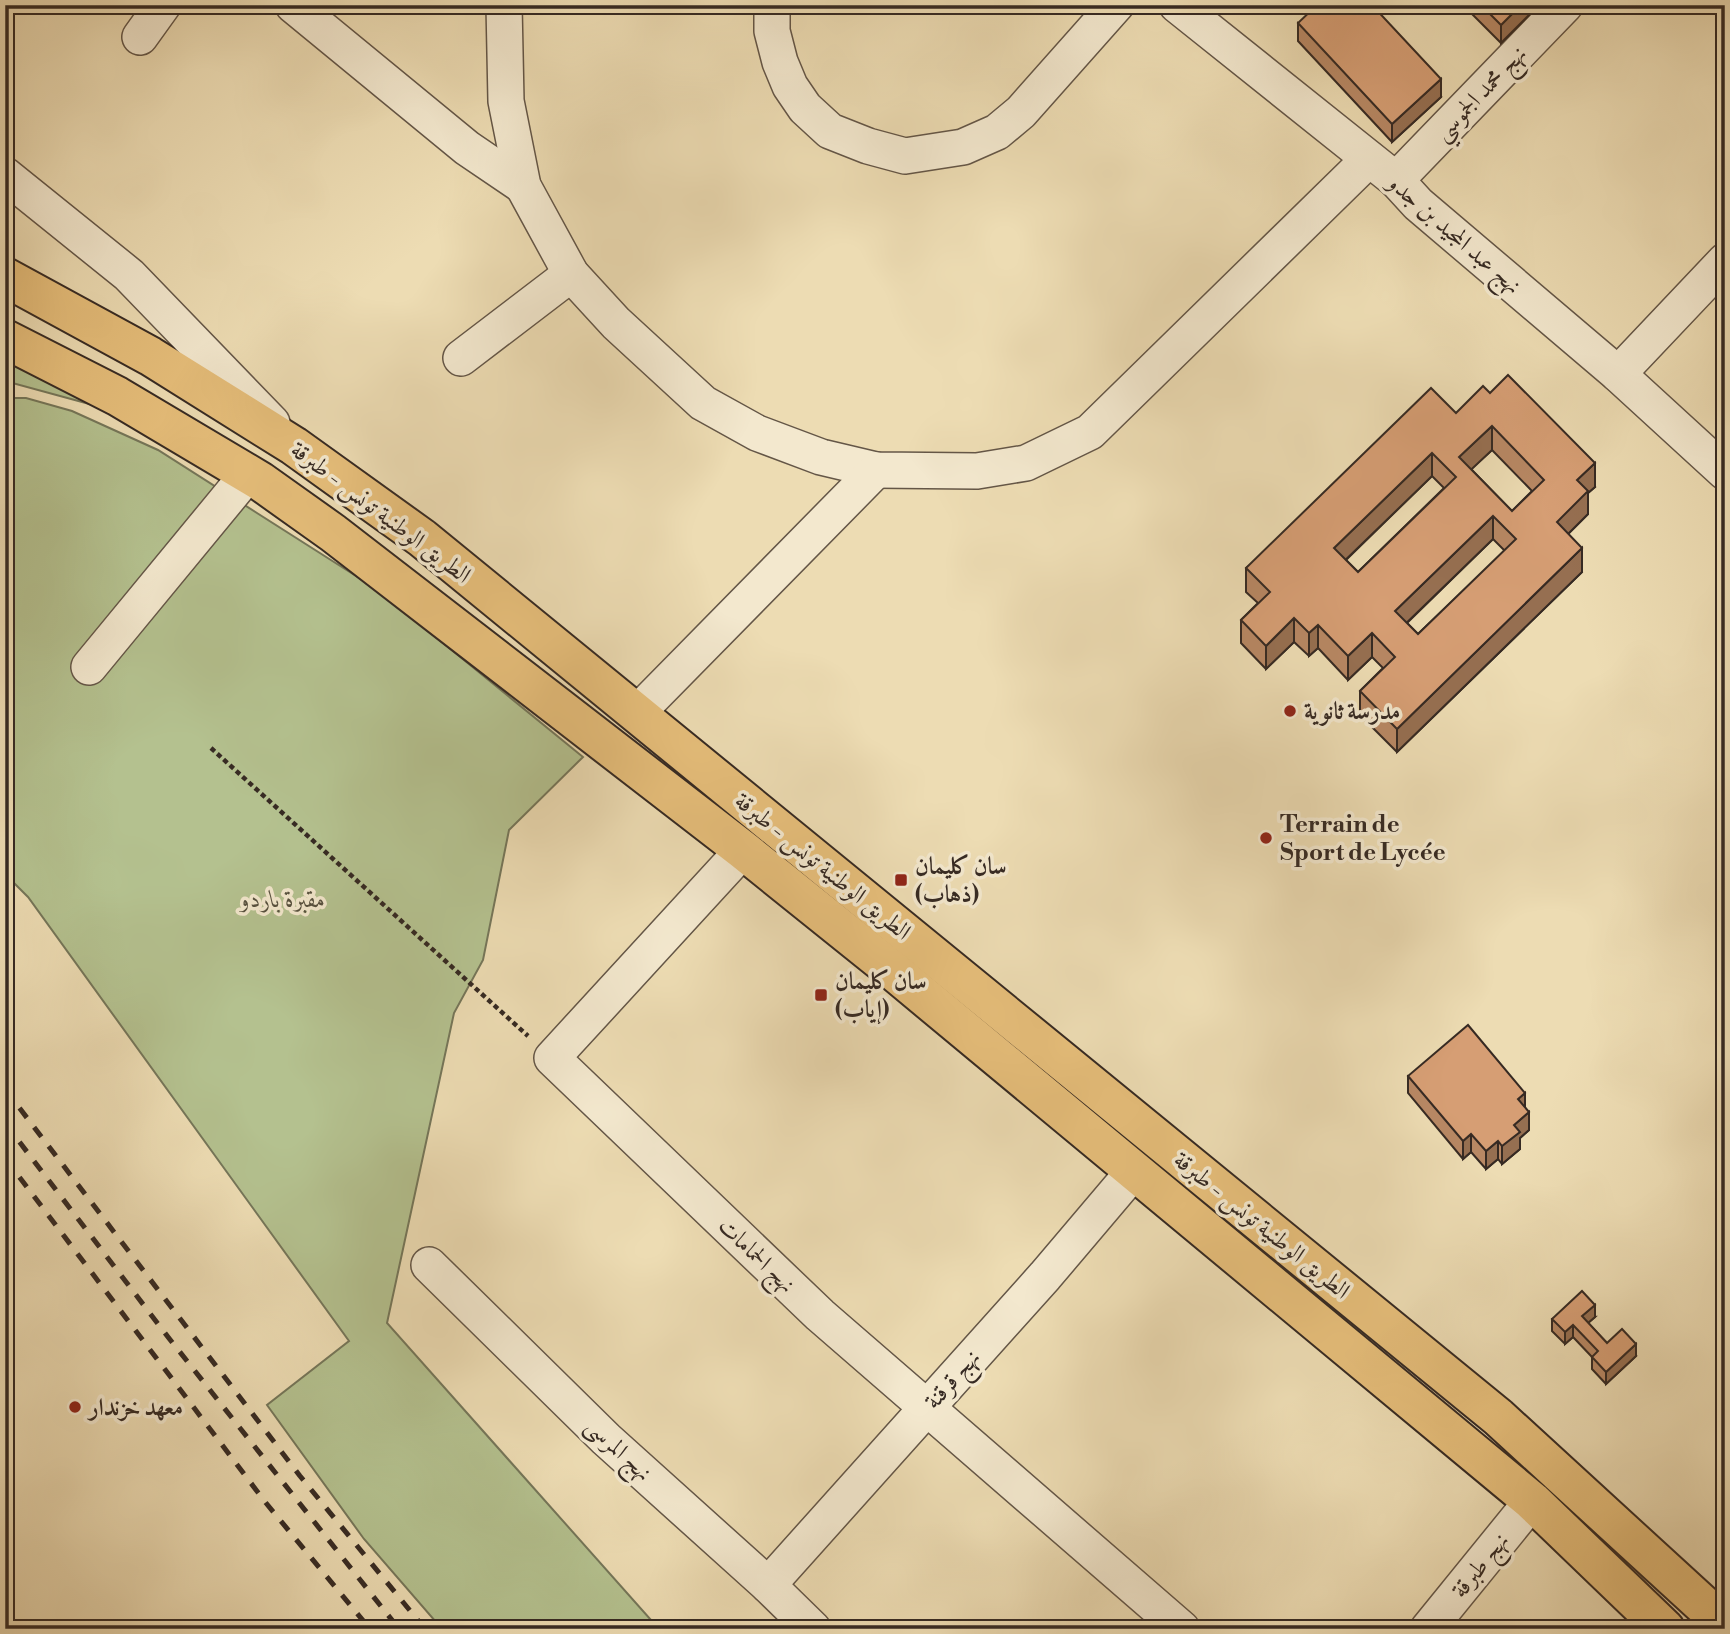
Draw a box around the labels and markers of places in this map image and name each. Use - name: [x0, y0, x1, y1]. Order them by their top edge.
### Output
- place label: مدرسة ثانوية: [1304, 697, 1400, 727]
- marker: مدرسة ثانوية: [1282, 703, 1298, 719]
- place label: Terrain de Sport de Lycée: [1280, 810, 1446, 868]
- marker: Terrain de Sport de Lycée: [1258, 830, 1274, 846]
- place label: سان كليمان (ذهاب): [915, 852, 1007, 910]
- marker: سان كليمان (ذهاب): [893, 872, 909, 888]
- place label: سان كليمان (إياب): [835, 967, 927, 1025]
- marker: سان كليمان (إياب): [813, 987, 829, 1003]
- place label: معهد خزندار: [86, 1393, 183, 1423]
- marker: معهد خزندار: [67, 1399, 83, 1415]

